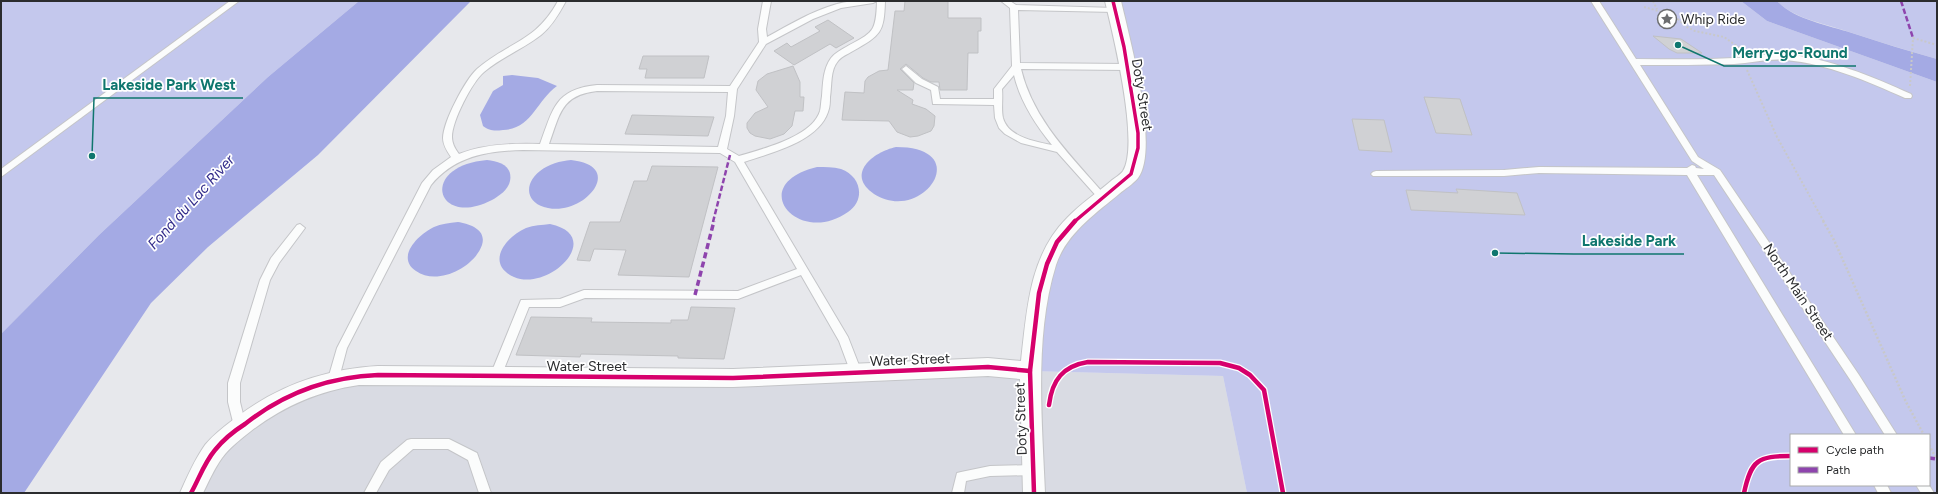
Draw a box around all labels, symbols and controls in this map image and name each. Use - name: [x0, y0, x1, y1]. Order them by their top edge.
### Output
- place icon: Whip Ride: [1656, 8, 1678, 30]
- place label: Whip Ride: [1681, 11, 1745, 28]
- callout: Merry-go-Round: [1724, 39, 1856, 66]
- text: Merry-go-Round: [1732, 44, 1848, 62]
- street label: Doty Street: [1128, 58, 1156, 132]
- callout: Lakeside Park West: [94, 71, 243, 98]
- text: Lakeside Park West: [102, 76, 236, 94]
- water label: Fond du Lac River: [144, 150, 239, 253]
- callout: Lakeside Park: [1574, 227, 1684, 254]
- text: Lakeside Park: [1582, 232, 1676, 250]
- street label: North Main Street: [1759, 240, 1837, 344]
- street label: Water Street: [870, 350, 950, 370]
- street label: Water Street: [547, 358, 627, 375]
- street label: Doty Street: [1011, 382, 1031, 456]
- legend: [1790, 434, 1930, 486]
- text: Cycle path: [1826, 443, 1884, 457]
- text: Path: [1826, 463, 1850, 477]

